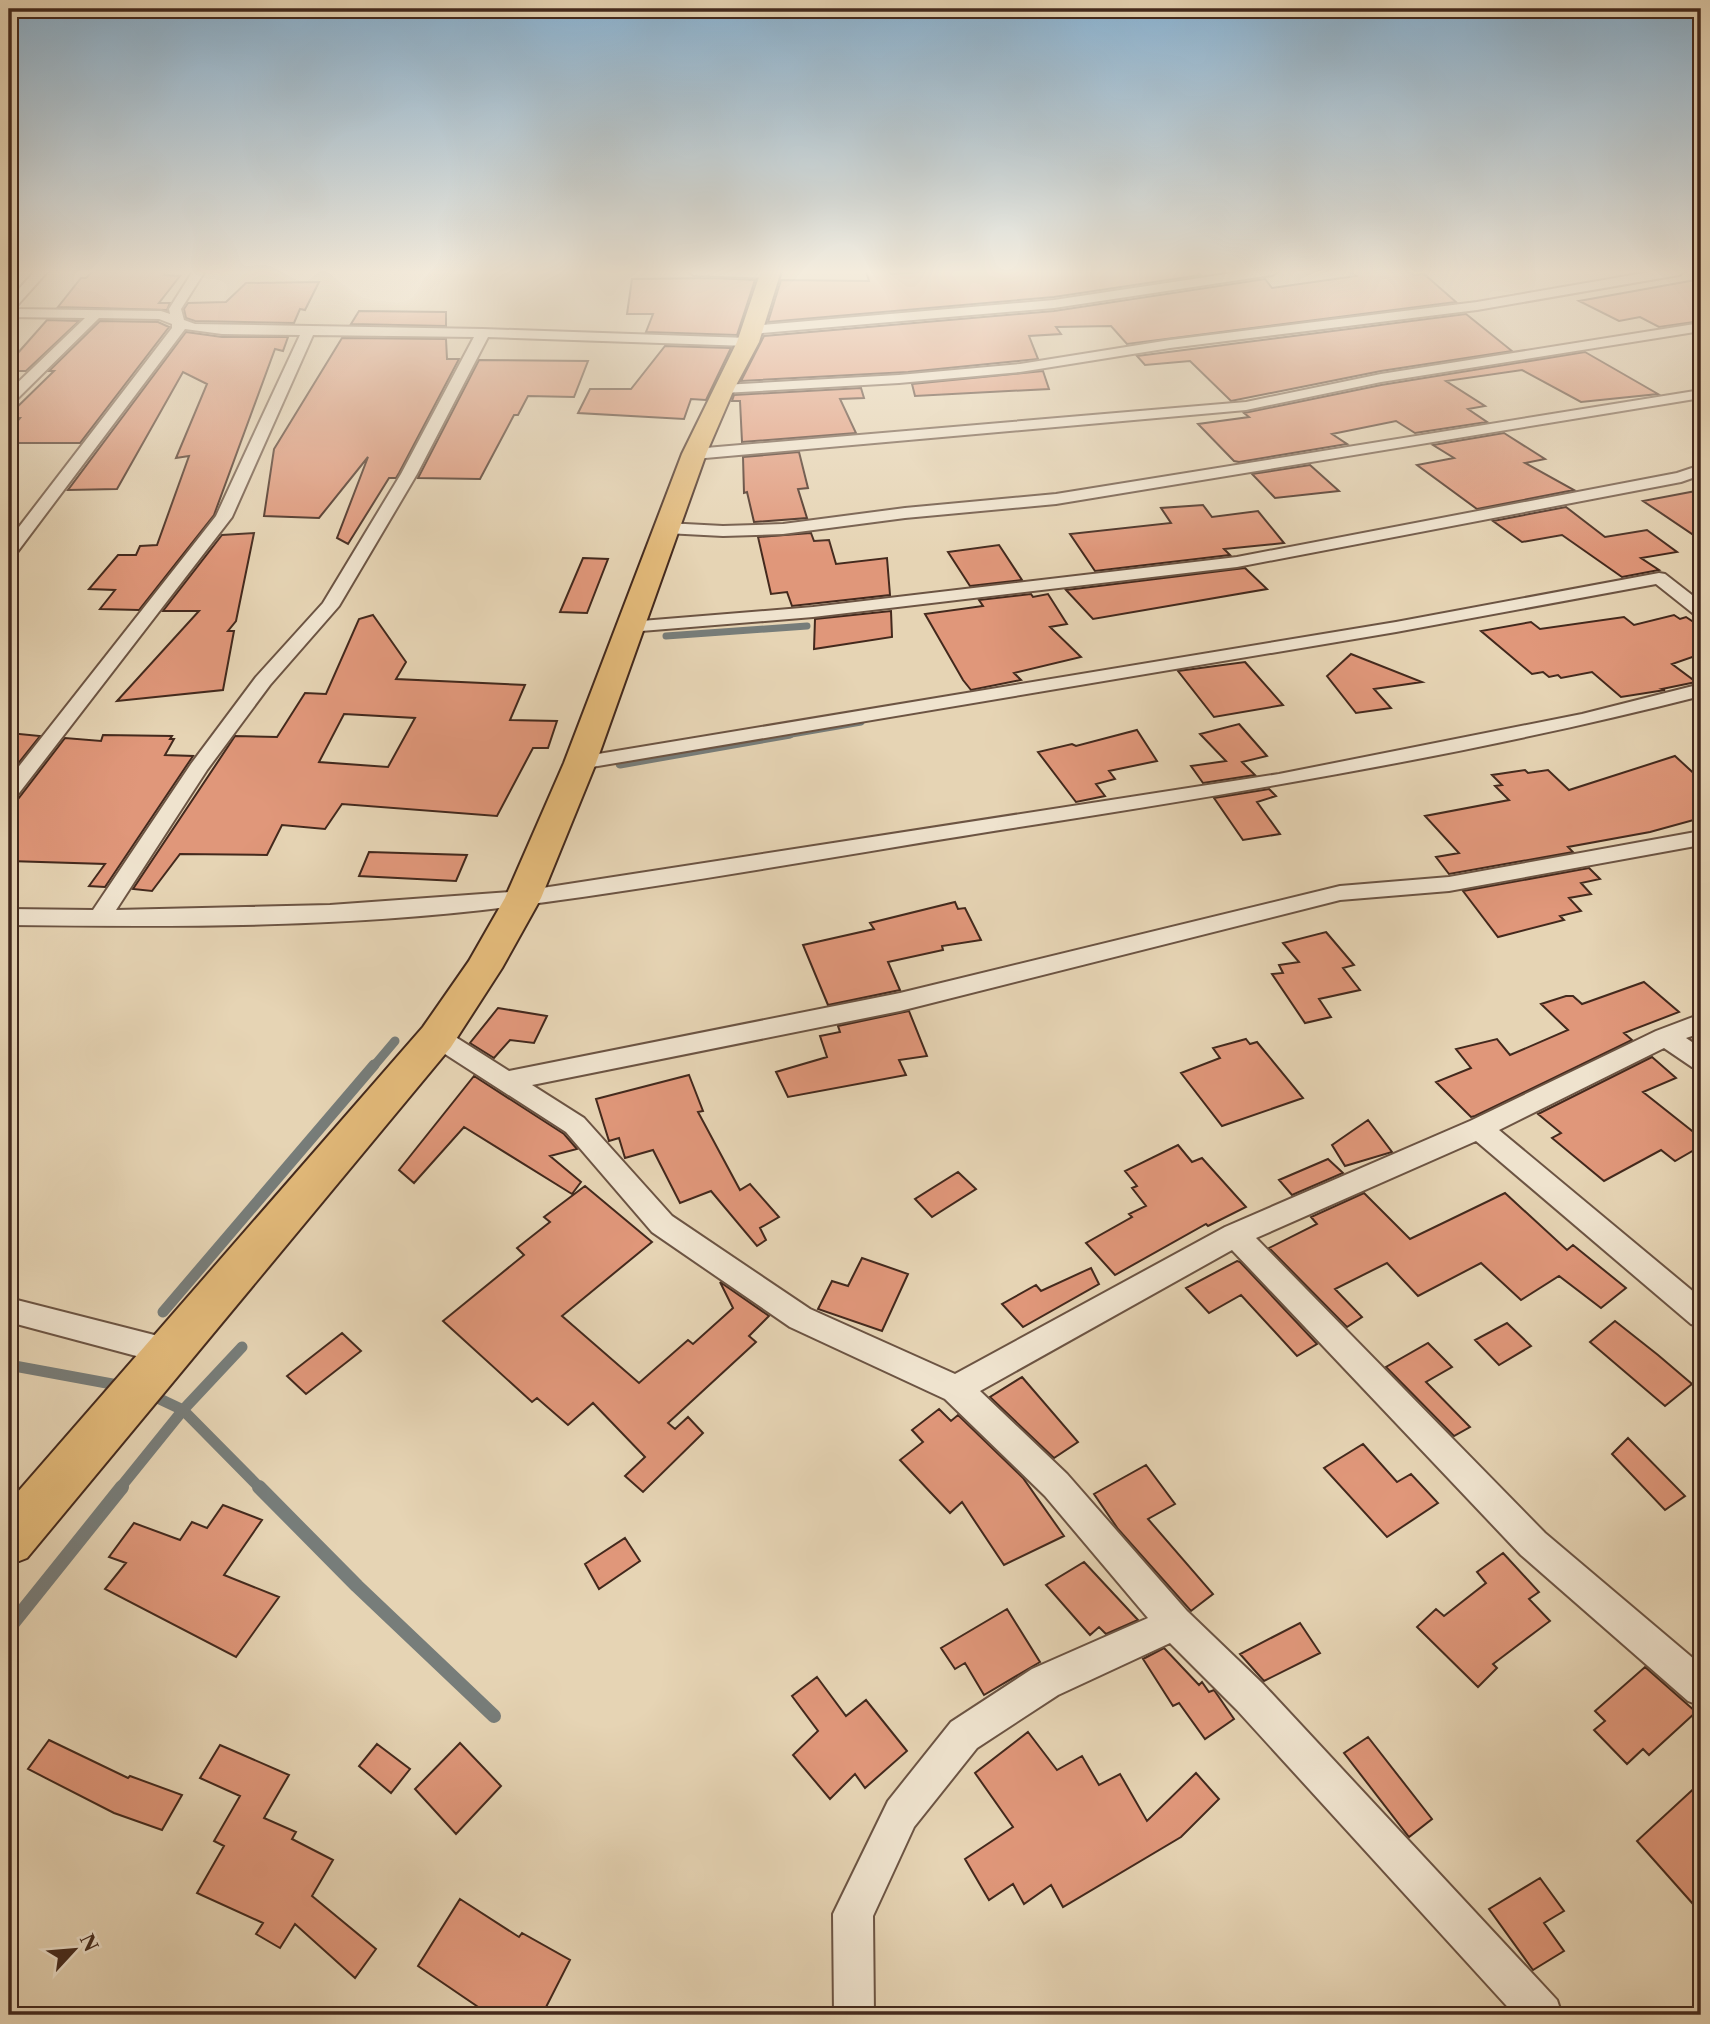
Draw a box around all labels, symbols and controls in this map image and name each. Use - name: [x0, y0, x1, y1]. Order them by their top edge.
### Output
- north arrow: [38, 1916, 108, 1986]
- text: N: [75, 1930, 103, 1955]

